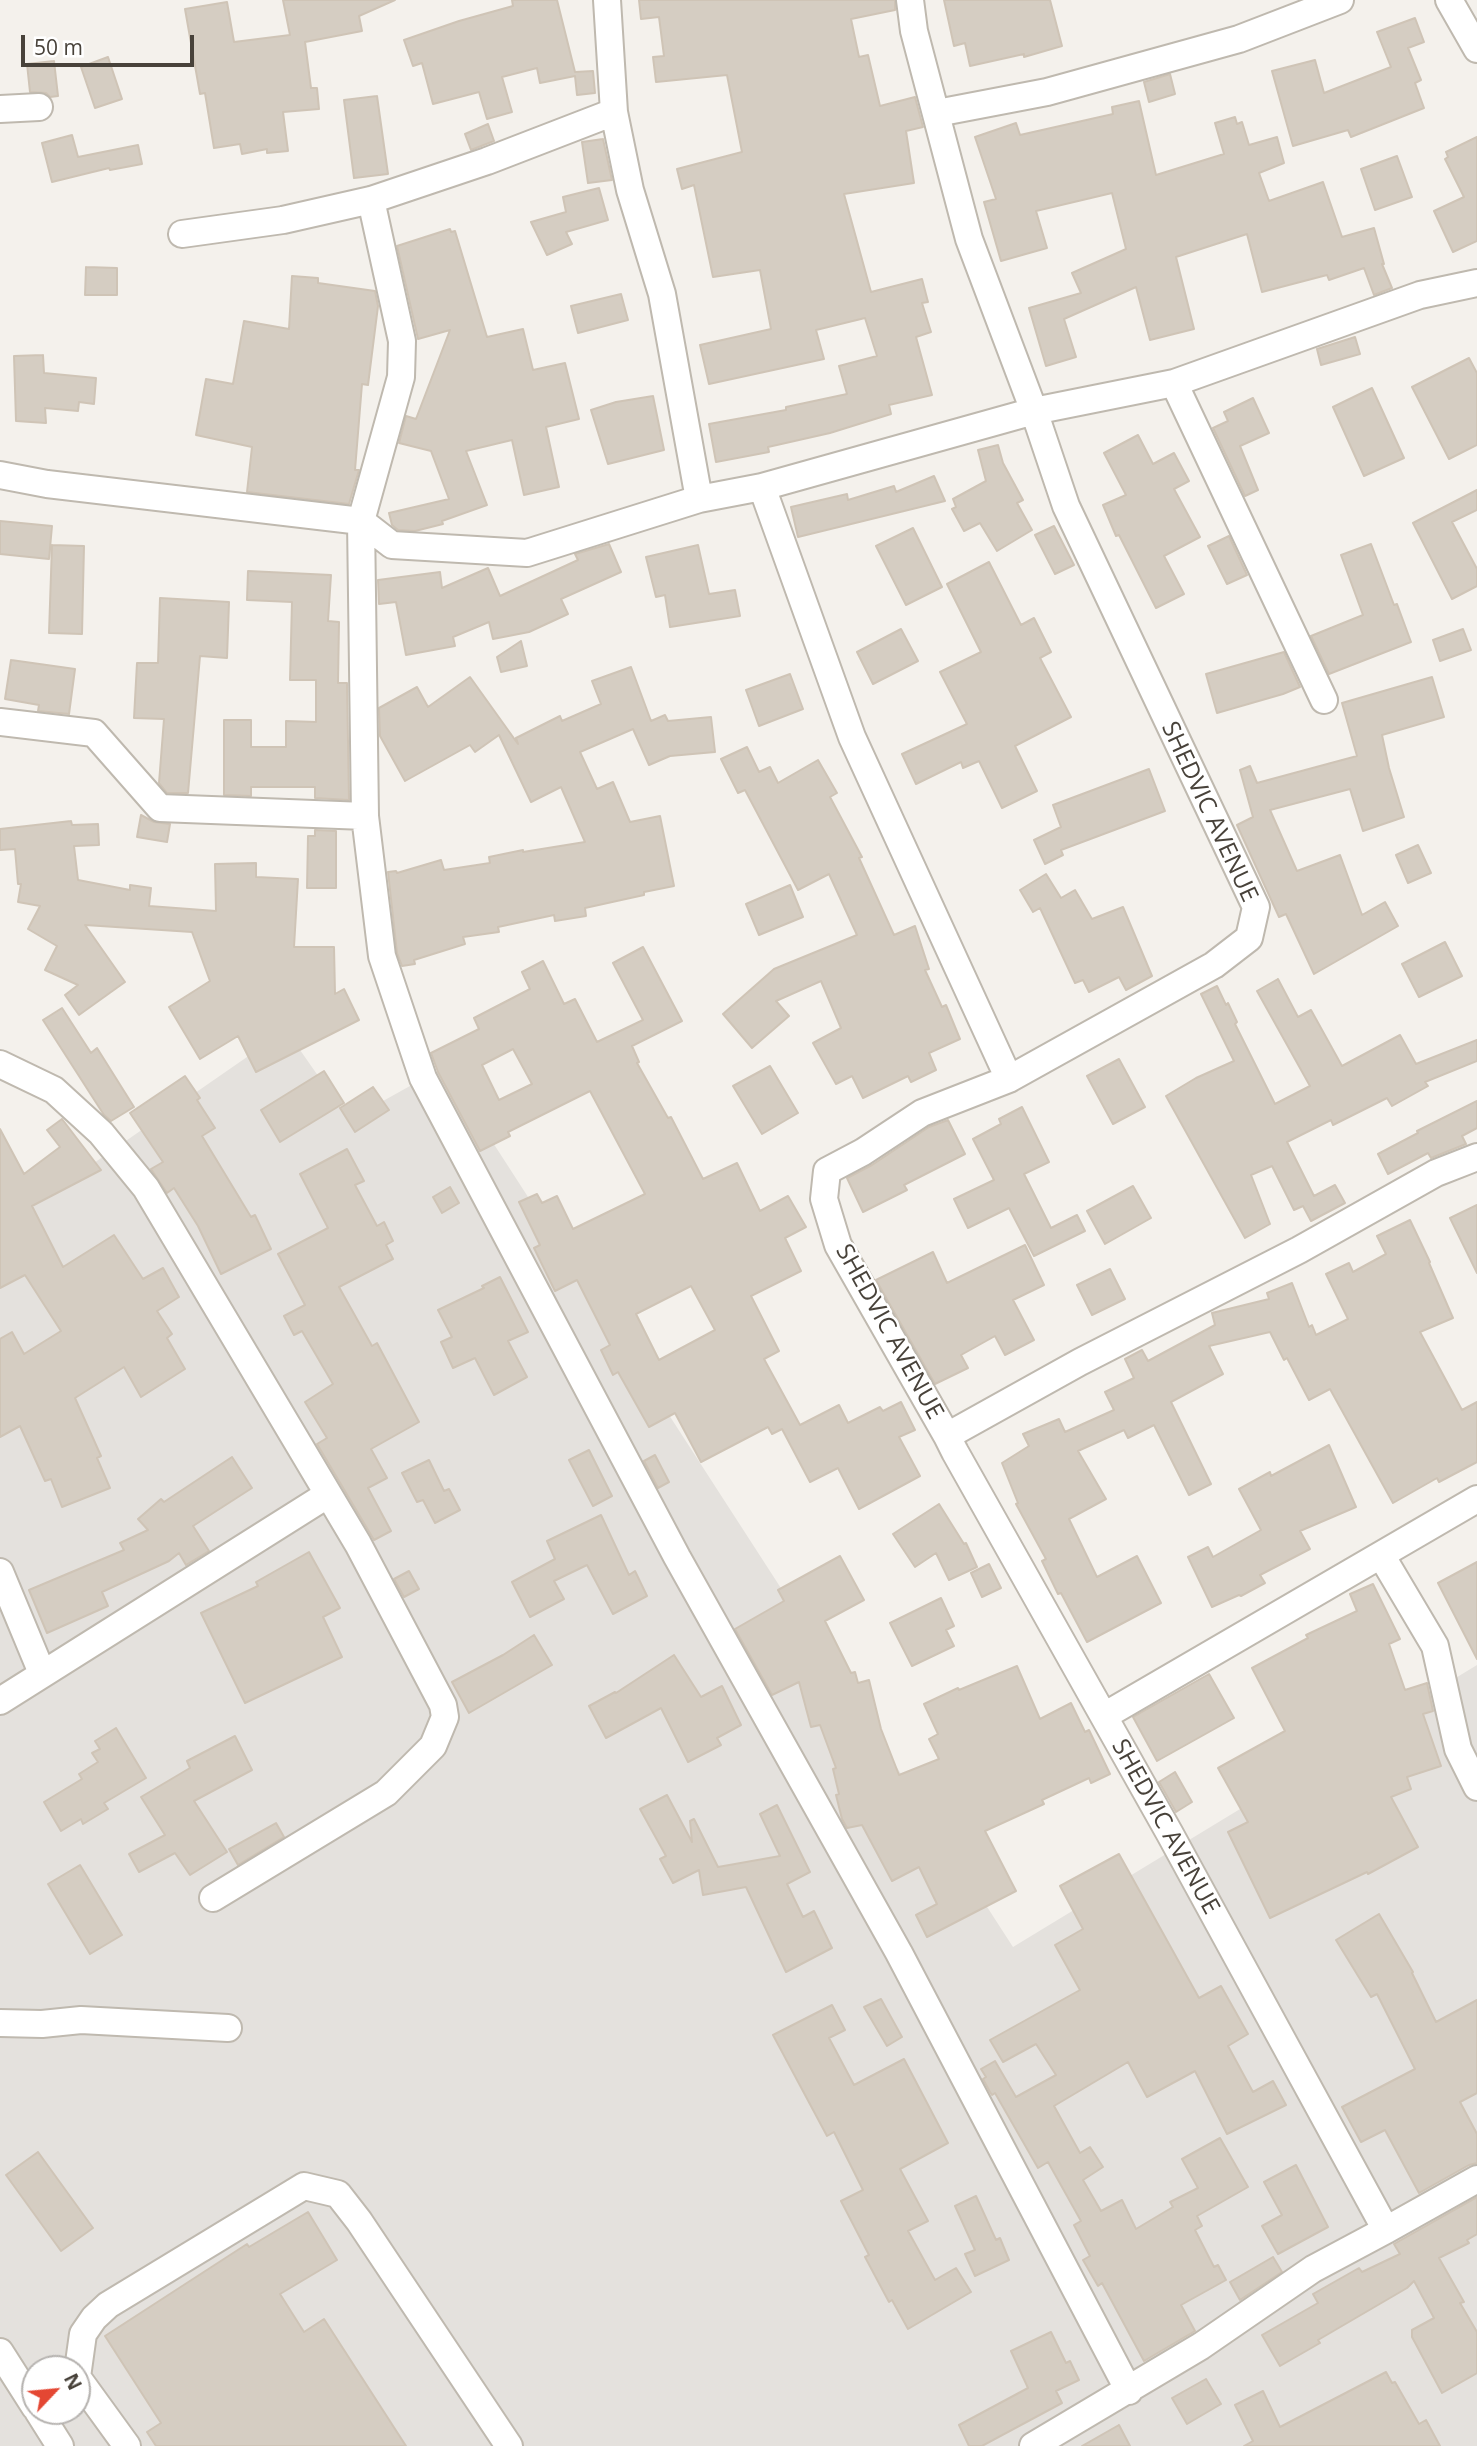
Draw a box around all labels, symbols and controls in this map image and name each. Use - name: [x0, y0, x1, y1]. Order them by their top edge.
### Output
- scale bar: [24, 21, 198, 65]
- text: 50 m: [34, 33, 83, 61]
- street label: SHEDVIC AVENUE: [1155, 717, 1263, 907]
- street label: SHEDVIC AVENUE: [829, 1239, 949, 1425]
- street label: SHEDVIC AVENUE: [1105, 1734, 1225, 1920]
- north arrow: [21, 2355, 91, 2425]
- text: N: [58, 2369, 88, 2394]

